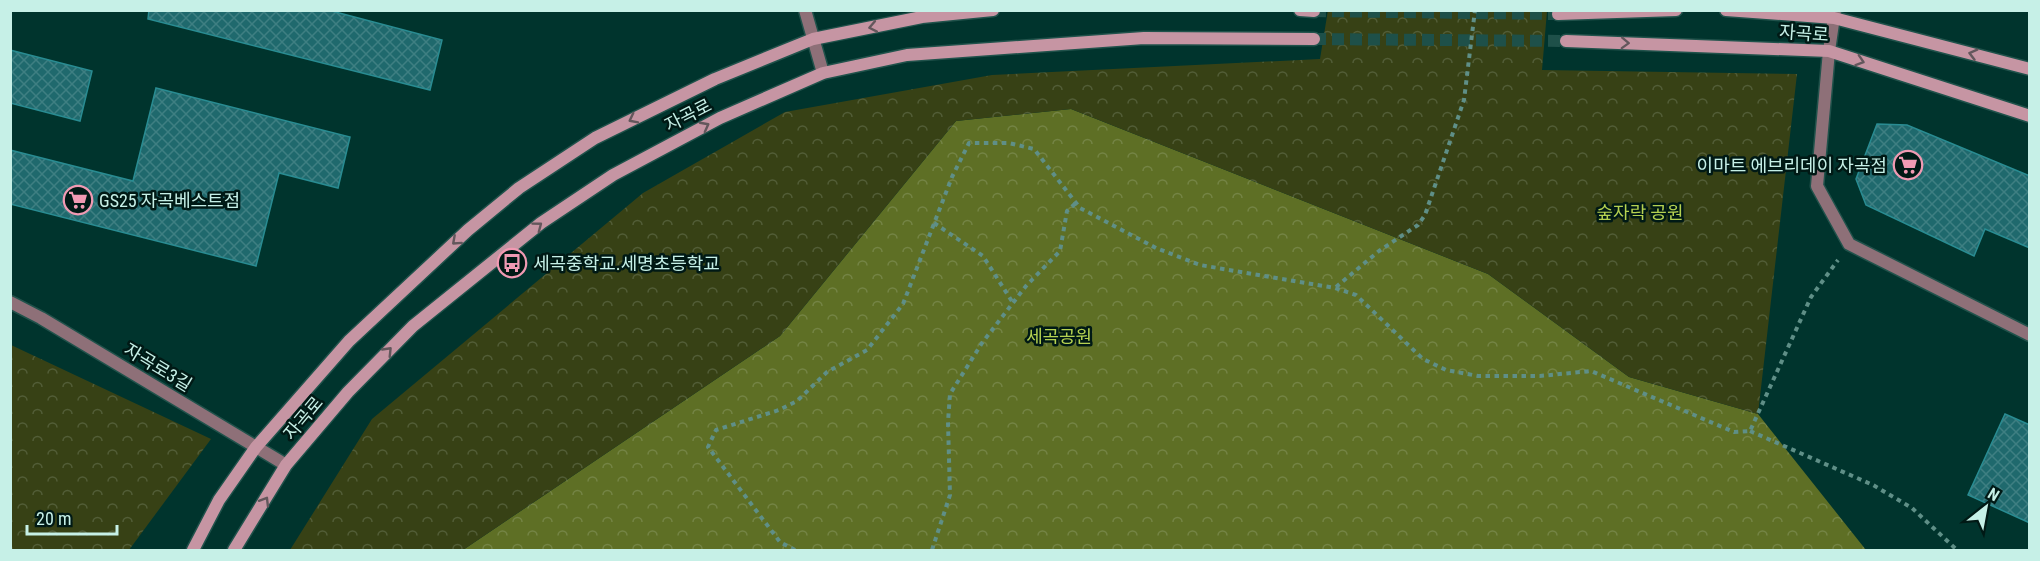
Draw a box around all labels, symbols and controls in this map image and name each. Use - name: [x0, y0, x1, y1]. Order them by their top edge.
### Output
- one-way arrow: [868, 20, 878, 33]
- street label: 자곡로: [1778, 21, 1830, 45]
- one-way arrow: [1620, 36, 1629, 49]
- one-way arrow: [1968, 49, 1978, 62]
- one-way arrow: [1854, 54, 1865, 66]
- street label: 자곡로: [661, 94, 715, 136]
- one-way arrow: [629, 112, 640, 124]
- one-way arrow: [699, 122, 709, 133]
- supermarket icon: 이마트 에브리데이 자곡점: [1892, 149, 1924, 181]
- place label: 이마트 에브리데이 자곡점: [1697, 155, 1887, 176]
- supermarket icon: GS25 자곡베스트점: [62, 184, 94, 216]
- place label: GS25 자곡베스트점: [99, 190, 240, 211]
- park label: 숲자락 공원: [1597, 202, 1683, 223]
- one-way arrow: [531, 222, 542, 233]
- one-way arrow: [452, 234, 463, 245]
- bus stop icon: 세곡중학교.세명초등학교: [496, 247, 528, 279]
- place label: 세곡중학교.세명초등학교: [533, 253, 720, 274]
- park label: 세곡공원: [1026, 326, 1092, 347]
- street label: 자곡로3길: [120, 339, 196, 395]
- one-way arrow: [381, 347, 392, 358]
- street label: 자곡로: [279, 392, 327, 444]
- north arrow: [1956, 477, 2016, 537]
- text: N: [1984, 484, 2003, 505]
- one-way arrow: [257, 497, 269, 507]
- scale bar: [27, 498, 117, 536]
- text: 20 m: [36, 508, 71, 529]

